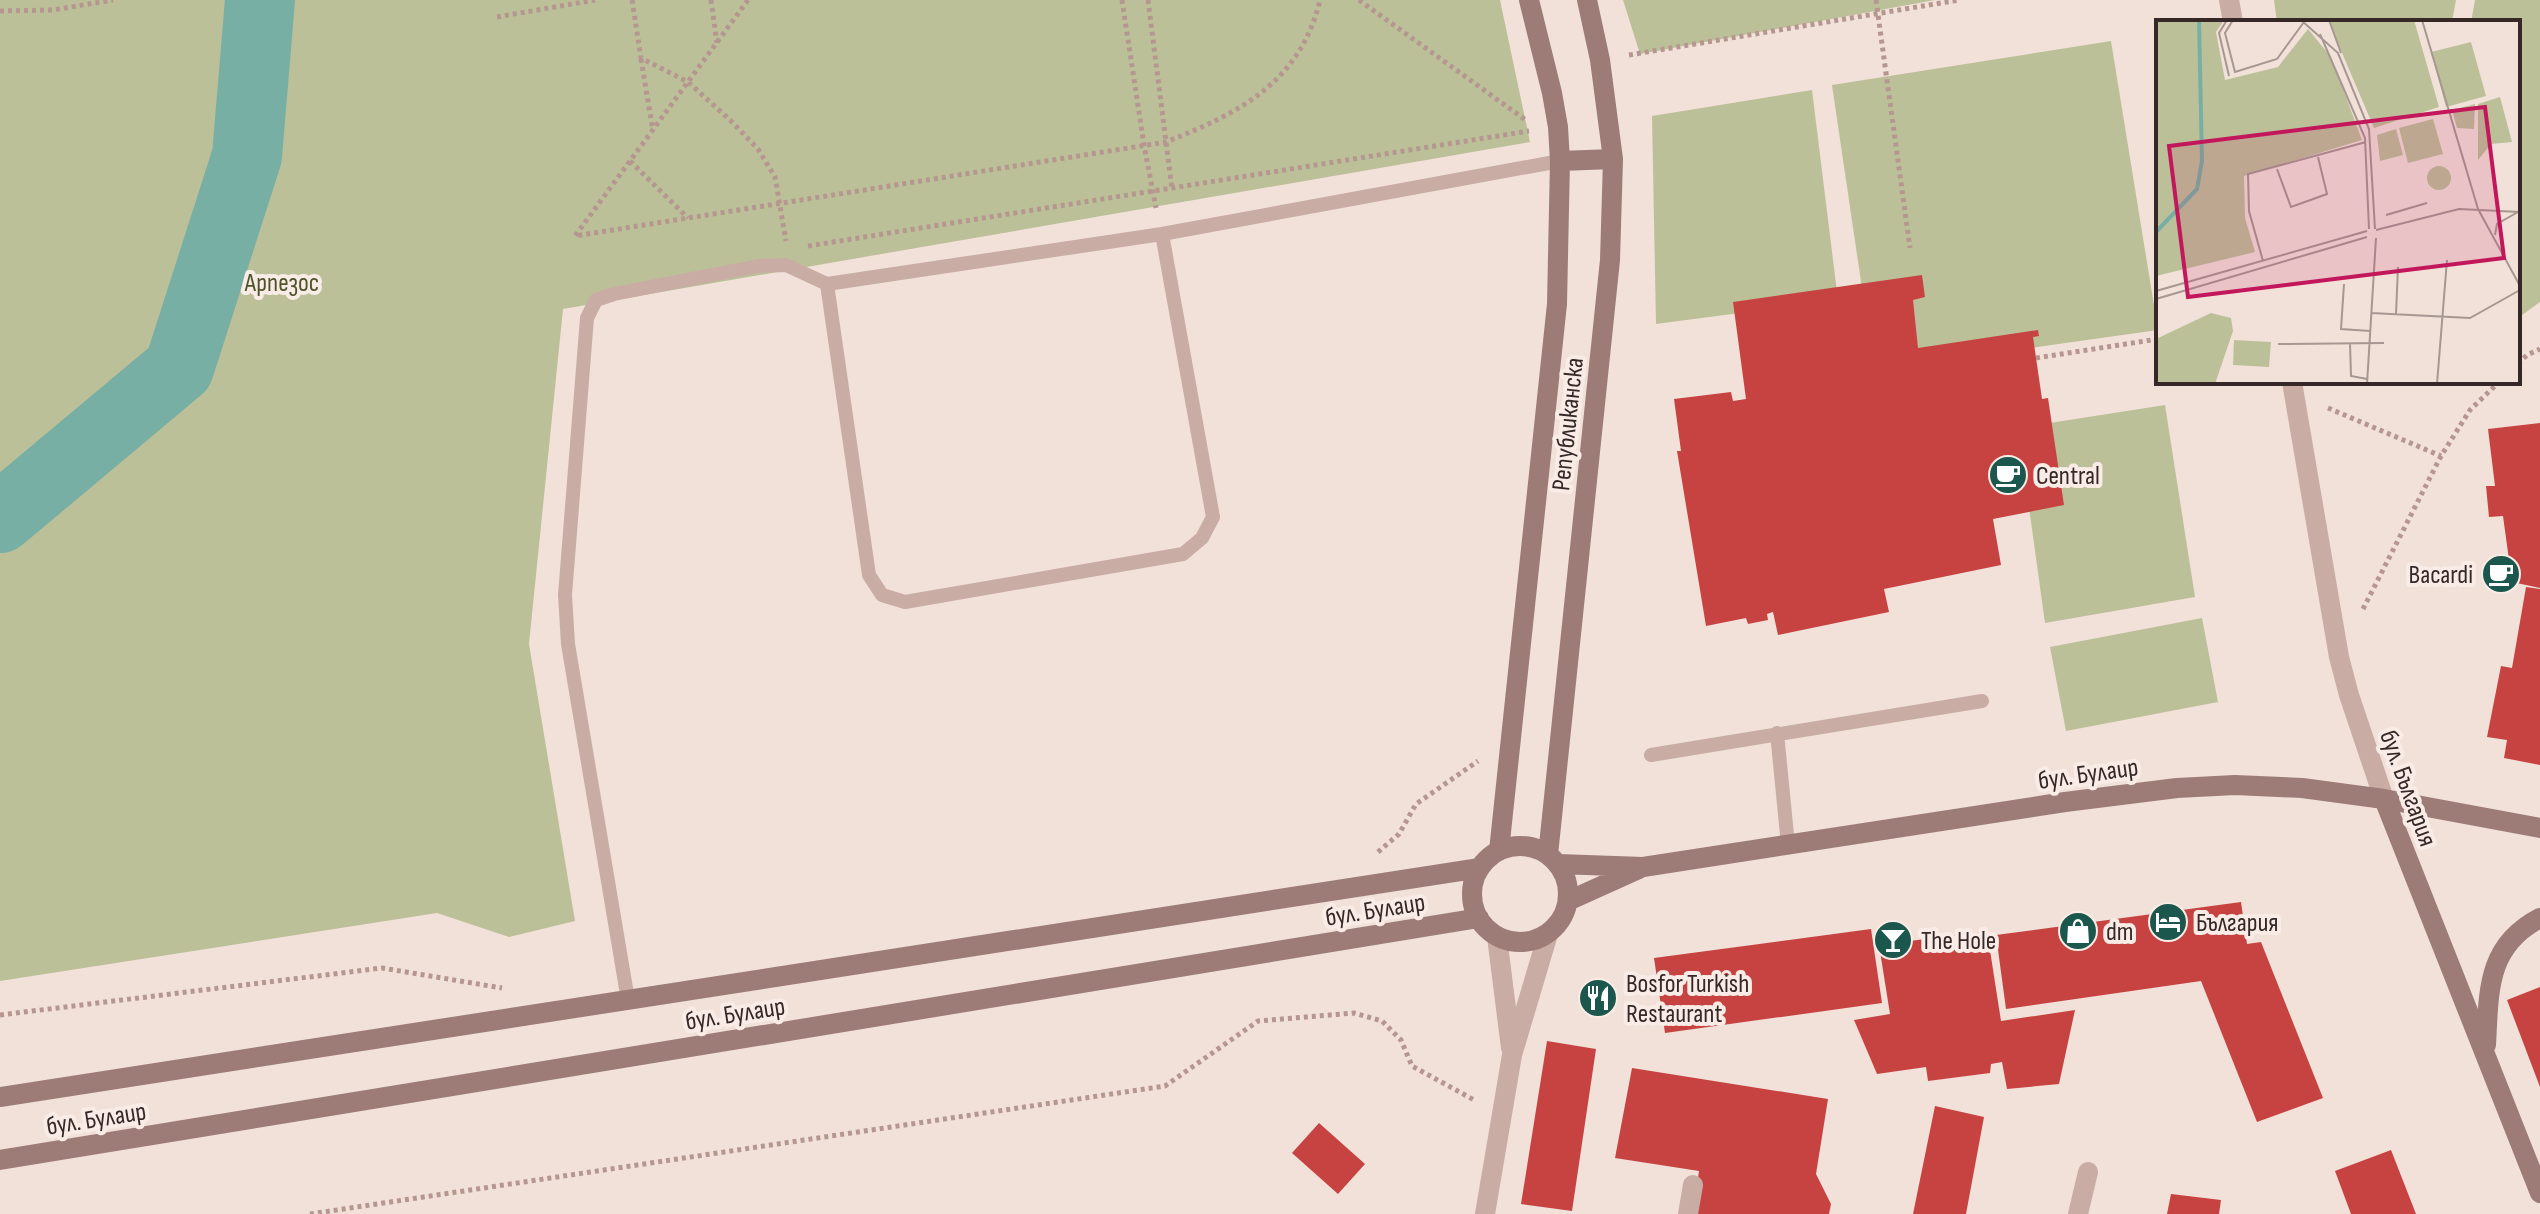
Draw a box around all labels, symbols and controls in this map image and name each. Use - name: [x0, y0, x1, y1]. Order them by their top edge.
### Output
- inset map: [2156, 20, 2520, 384]
- park label: Арпезос: [244, 268, 319, 299]
- street label: Републиканска: [1546, 356, 1591, 492]
- cafe icon: Central: [1987, 454, 2029, 496]
- place label: Central: [2036, 461, 2100, 492]
- cafe icon: Bacardi: [2480, 553, 2522, 595]
- place label: Bacardi: [2409, 560, 2473, 591]
- street label: бул. България: [2372, 726, 2443, 851]
- street label: бул. Булаир: [2036, 752, 2140, 797]
- street label: бул. Булаир: [1323, 887, 1427, 934]
- hotel icon: България: [2147, 901, 2189, 943]
- place label: България: [2196, 908, 2279, 939]
- shop icon: dm: [2057, 910, 2099, 952]
- place label: dm: [2106, 917, 2134, 948]
- bar icon: The Hole: [1872, 919, 1914, 961]
- place label: The Hole: [1921, 926, 1996, 957]
- place label: Bosfor Turkish Restaurant: [1626, 969, 1749, 1030]
- restaurant icon: Bosfor Turkish Restaurant: [1577, 977, 1619, 1019]
- street label: бул. Булаир: [683, 991, 787, 1038]
- street label: бул. Булаир: [44, 1096, 148, 1143]

